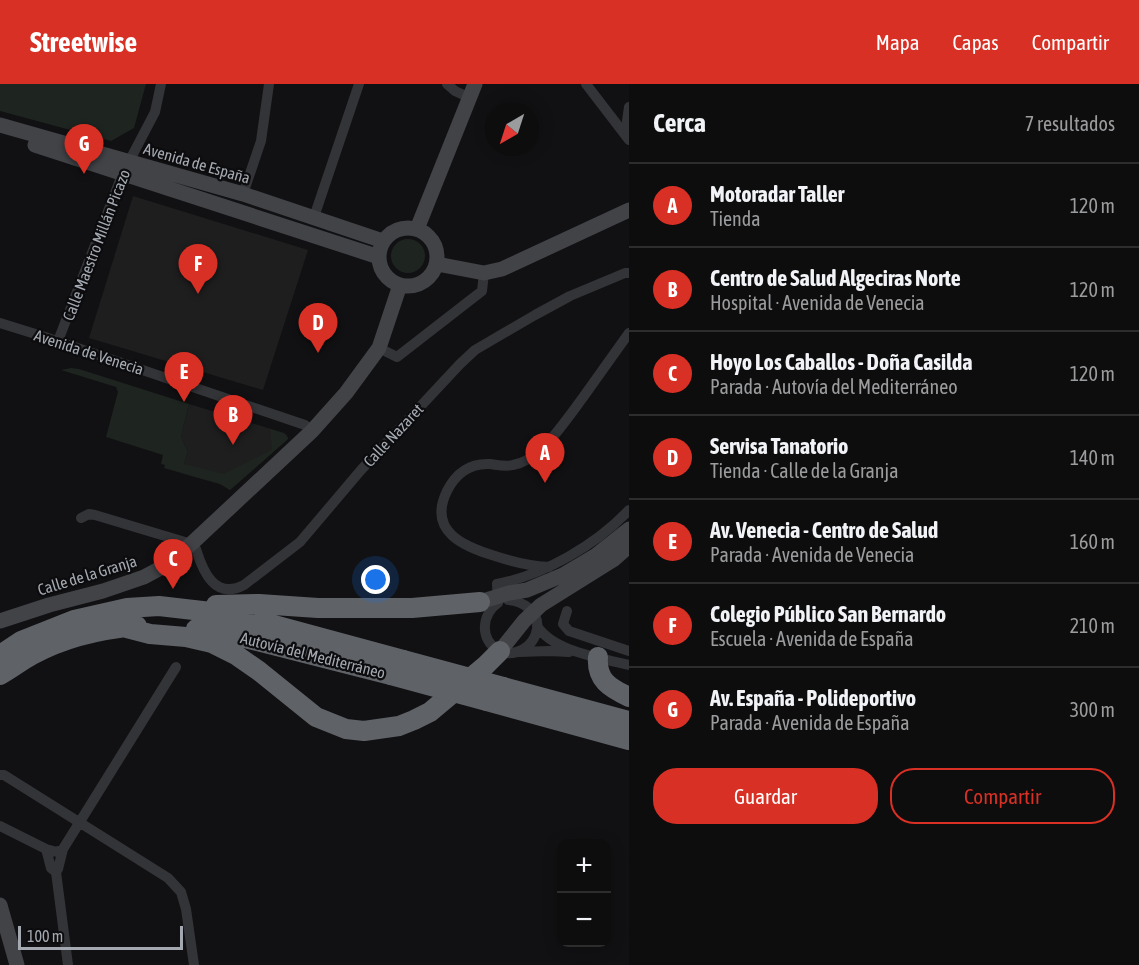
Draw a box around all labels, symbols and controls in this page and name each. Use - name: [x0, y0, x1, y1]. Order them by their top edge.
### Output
- text: Streetwise: [30, 26, 137, 58]
- text: Mapa: [876, 30, 919, 54]
- text: Capas: [952, 30, 999, 54]
- text: Compartir: [1032, 30, 1109, 54]
- north arrow: [485, 102, 539, 156]
- text: Cerca: [653, 108, 706, 138]
- text: 7 resultados: [1025, 112, 1115, 135]
- pin: G: [64, 124, 104, 174]
- street label: Avenida de España: [141, 139, 252, 188]
- street label: Calle Maestro Millán Picazo: [59, 167, 133, 323]
- text: Motoradar Taller: [710, 181, 844, 207]
- text: A: [668, 194, 677, 217]
- text: 120 m: [1070, 194, 1115, 217]
- text: Tienda: [710, 207, 761, 230]
- pin: F: [178, 244, 218, 294]
- text: Centro de Salud Algeciras Norte: [710, 265, 961, 291]
- text: B: [668, 278, 677, 301]
- text: 120 m: [1070, 278, 1115, 301]
- text: Hospital · Avenida de Venecia: [710, 291, 925, 314]
- pin: D: [298, 304, 338, 353]
- street label: Avenida de Venecia: [32, 326, 146, 378]
- text: Hoyo Los Caballos - Doña Casilda: [710, 349, 972, 375]
- pin: E: [164, 352, 204, 402]
- text: C: [668, 362, 677, 385]
- text: 120 m: [1070, 362, 1115, 385]
- text: Parada · Autovía del Mediterráneo: [710, 375, 958, 398]
- pin: B: [214, 396, 252, 445]
- street label: Calle Nazaret: [359, 400, 427, 470]
- text: Servisa Tanatorio: [710, 433, 848, 459]
- pin: A: [526, 434, 564, 483]
- text: D: [667, 446, 678, 469]
- text: 140 m: [1070, 446, 1115, 469]
- text: Tienda · Calle de la Granja: [710, 459, 898, 482]
- text: Av. Venecia - Centro de Salud: [710, 517, 938, 543]
- text: E: [668, 530, 677, 553]
- text: 160 m: [1070, 530, 1115, 553]
- pin: C: [154, 540, 192, 589]
- text: Parada · Avenida de Venecia: [710, 543, 914, 566]
- street label: Calle de la Granja: [35, 551, 139, 600]
- your location: [361, 565, 390, 594]
- text: Colegio Público San Bernardo: [710, 601, 946, 627]
- text: F: [668, 614, 677, 637]
- text: 210 m: [1070, 614, 1115, 637]
- text: Escuela · Avenida de España: [710, 627, 913, 650]
- street label: Autovía del Mediterráneo: [239, 628, 387, 682]
- text: Av. España - Polideportivo: [710, 685, 916, 711]
- text: G: [667, 698, 678, 721]
- text: 300 m: [1070, 698, 1115, 721]
- text: Parada · Avenida de España: [710, 711, 909, 734]
- button: Guardar: [653, 768, 878, 824]
- button: Compartir: [890, 768, 1115, 824]
- map controls: [557, 839, 611, 947]
- button: +: [557, 839, 611, 893]
- button: −: [557, 893, 611, 947]
- scale bar: [18, 923, 183, 950]
- text: 100 m: [27, 927, 63, 945]

